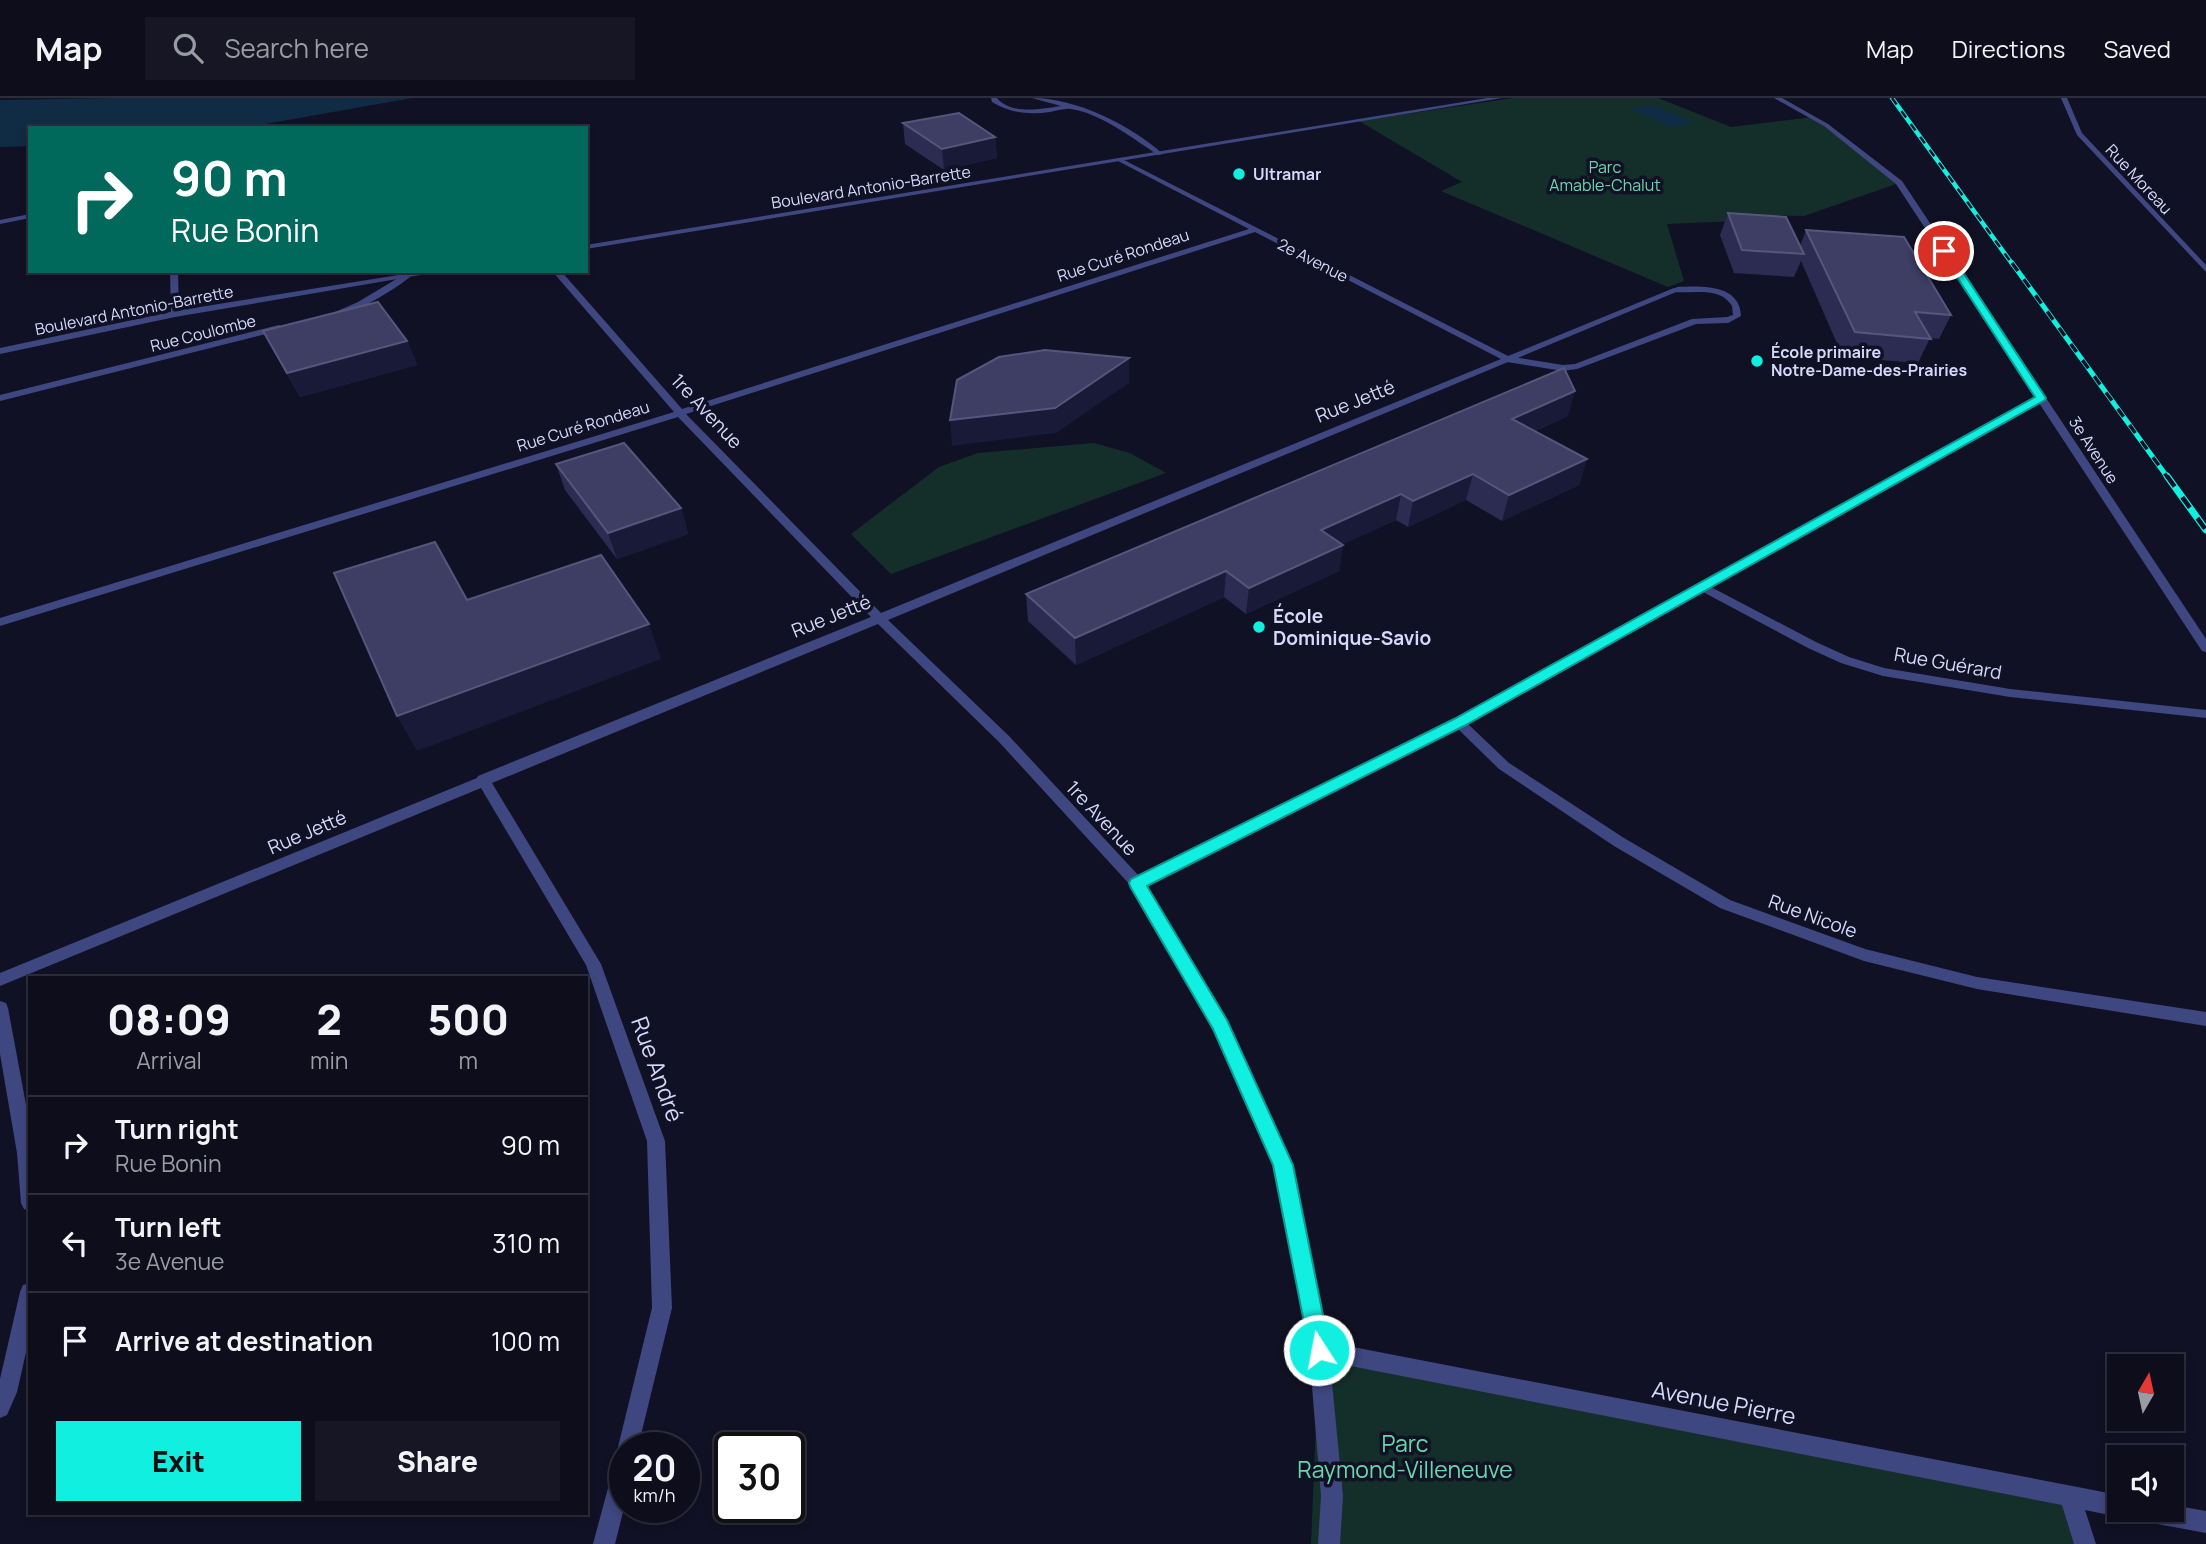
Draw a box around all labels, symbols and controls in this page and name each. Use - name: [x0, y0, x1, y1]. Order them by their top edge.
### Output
- search box: [145, 17, 635, 80]
- text: Map: [35, 26, 103, 71]
- icon: search: [169, 29, 207, 67]
- text: Search here: [225, 30, 369, 66]
- text: Map: [1866, 32, 1914, 65]
- text: Directions: [1952, 32, 2065, 65]
- text: Saved: [2103, 32, 2171, 65]
- street label: Rue Moreau: [2101, 139, 2177, 219]
- text: 90 m: [171, 144, 288, 211]
- icon: right: [56, 154, 147, 245]
- park label: Parc Amable-Chalut: [1549, 156, 1661, 196]
- street label: Boulevard Antonio-Barrette: [770, 160, 972, 214]
- place label: Ultramar: [1253, 163, 1321, 185]
- marker: Ultramar: [1231, 166, 1247, 182]
- text: Rue Bonin: [171, 208, 319, 252]
- pin: [1914, 221, 1974, 281]
- street label: Rue Curé Rondeau: [1054, 223, 1192, 287]
- icon: arrive: [1925, 232, 1963, 270]
- street label: 2e Avenue: [1274, 233, 1352, 287]
- street label: Boulevard Antonio-Barrette: [33, 280, 235, 340]
- street label: Rue Coulombe: [148, 309, 258, 357]
- place label: École primaire Notre-Dame-des-Prairies: [1771, 341, 1967, 381]
- marker: École primaire Notre-Dame-des-Prairies: [1749, 353, 1765, 369]
- street label: 1re Avenue: [665, 368, 749, 454]
- street label: Rue Jetté: [1312, 373, 1398, 429]
- street label: Rue Curé Rondeau: [514, 395, 652, 457]
- street label: 3e Avenue: [2064, 412, 2124, 488]
- street label: Rue Jetté: [788, 588, 874, 644]
- place label: École Dominique-Savio: [1273, 603, 1431, 651]
- marker: École Dominique-Savio: [1251, 619, 1267, 635]
- street label: Rue Guérard: [1892, 641, 2004, 685]
- street label: 1re Avenue: [1060, 775, 1144, 861]
- street label: Rue Jetté: [264, 804, 350, 860]
- street label: Rue Nicole: [1765, 888, 1861, 944]
- text: 08:09: [107, 990, 231, 1048]
- text: 2: [317, 990, 342, 1048]
- text: 500: [428, 990, 509, 1048]
- street label: Rue André: [624, 1012, 692, 1126]
- text: Arrival: [136, 1044, 202, 1076]
- text: min: [310, 1044, 349, 1076]
- text: m: [459, 1044, 478, 1076]
- text: Turn right: [115, 1111, 239, 1147]
- icon: right: [56, 1126, 94, 1164]
- text: 90 m: [501, 1127, 560, 1163]
- text: Rue Bonin: [115, 1147, 222, 1179]
- text: Turn left: [115, 1209, 222, 1245]
- icon: left: [56, 1224, 94, 1262]
- text: 310 m: [492, 1225, 560, 1261]
- text: 3e Avenue: [115, 1245, 225, 1277]
- position arrow: [1282, 1313, 1356, 1387]
- icon: arrive: [56, 1322, 94, 1360]
- text: Arrive at destination: [115, 1323, 373, 1359]
- text: 100 m: [491, 1323, 560, 1359]
- north arrow: [2107, 1354, 2184, 1432]
- map controls: [2107, 1354, 2184, 1522]
- street label: Avenue Pierre: [1649, 1372, 1799, 1432]
- button: Exit: [56, 1421, 301, 1501]
- button: Share: [315, 1421, 560, 1501]
- park label: Parc Raymond-Villeneuve: [1297, 1427, 1513, 1485]
- speed limit sign: 30: [714, 1432, 805, 1523]
- text: 20: [633, 1444, 676, 1492]
- button: sound: [2107, 1445, 2184, 1522]
- text: km/h: [634, 1483, 675, 1507]

